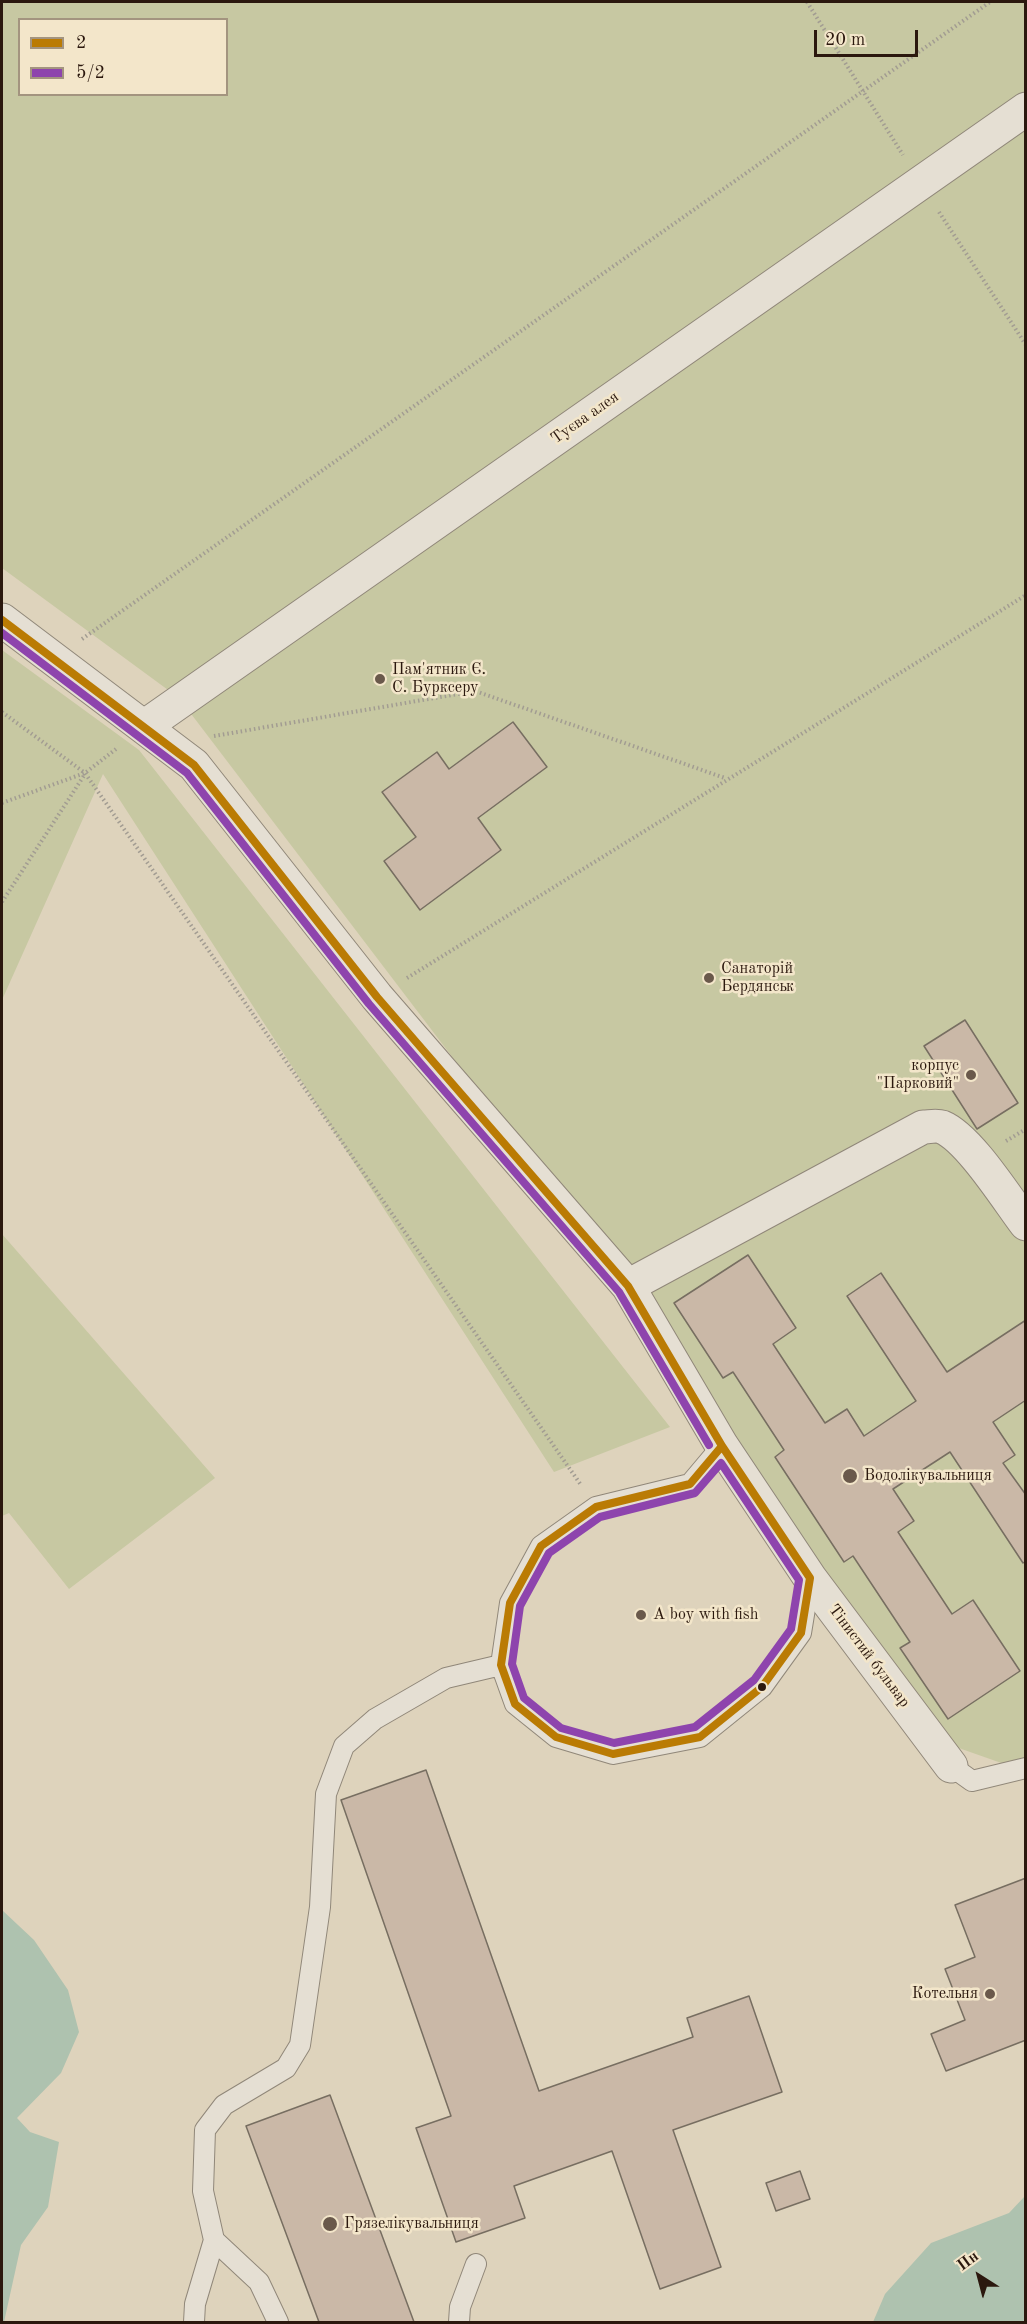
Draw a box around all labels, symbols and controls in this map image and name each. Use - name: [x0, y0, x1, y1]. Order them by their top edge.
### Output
- legend: [18, 18, 228, 96]
- scale bar: [817, 18, 920, 56]
- text: 20 m: [825, 31, 865, 49]
- text: 2: [76, 34, 86, 52]
- text: 5/2: [76, 64, 105, 82]
- street label: Туєва алея: [547, 388, 623, 448]
- place label: Пам'ятник Є. С. Бурксеру: [392, 660, 486, 698]
- marker: Пам'ятник Є. С. Бурксеру: [373, 672, 387, 686]
- place label: Санаторій Бердянськ: [721, 959, 794, 997]
- marker: Санаторій Бердянськ: [702, 971, 716, 985]
- place label: корпус "Парковий": [877, 1056, 959, 1094]
- marker: корпус "Парковий": [964, 1068, 978, 1082]
- place label: Водолікувальниця: [864, 1466, 992, 1486]
- marker: Водолікувальниця: [841, 1467, 859, 1485]
- street label: Тінистий бульвар: [824, 1601, 914, 1711]
- place label: A boy with fish: [653, 1605, 758, 1625]
- marker: A boy with fish: [634, 1608, 648, 1622]
- unlabelled marker: [756, 1681, 768, 1693]
- place label: Котельня: [912, 1984, 978, 2004]
- marker: Котельня: [983, 1987, 997, 2001]
- place label: Грязелікувальниця: [344, 2214, 479, 2234]
- marker: Грязелікувальниця: [321, 2215, 339, 2233]
- north arrow: [949, 2246, 1009, 2306]
- text: Пн: [955, 2248, 982, 2274]

